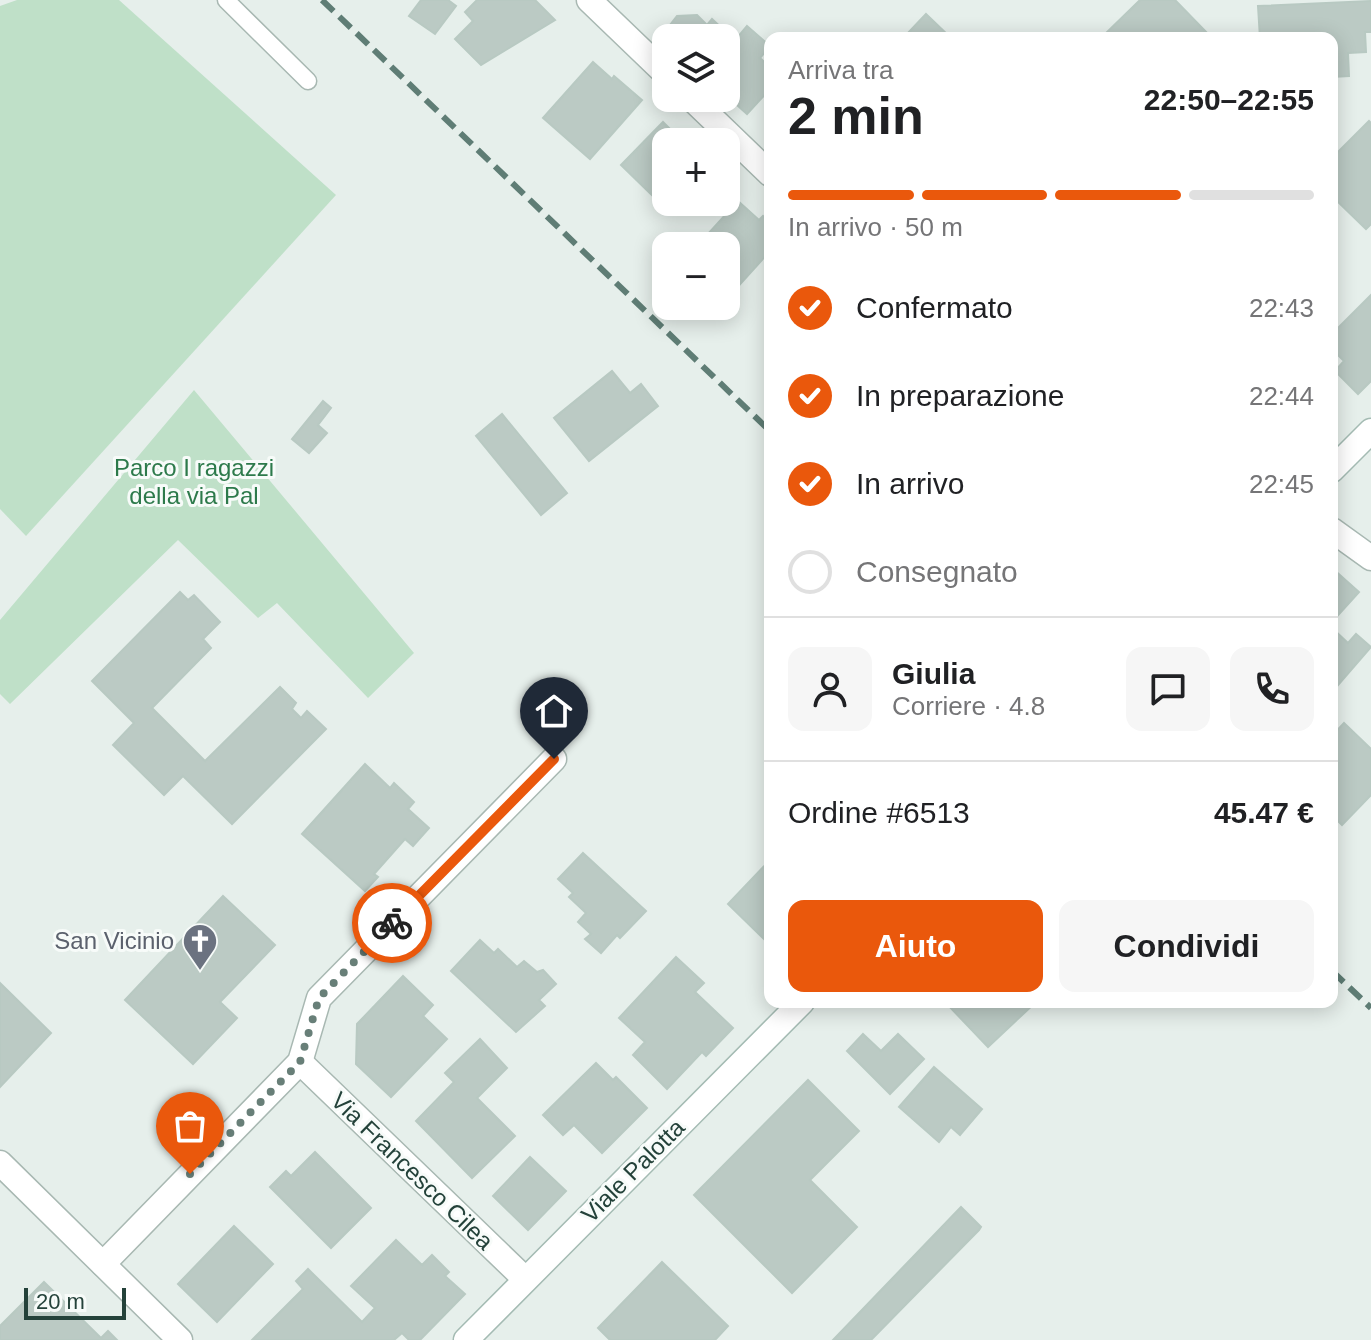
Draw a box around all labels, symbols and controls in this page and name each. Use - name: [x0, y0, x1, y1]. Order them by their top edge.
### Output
- map controls: [652, 24, 740, 320]
- button: layers: [652, 24, 740, 112]
- text: Arriva tra: [788, 55, 893, 85]
- text: 22:50–22:55: [1144, 83, 1314, 116]
- text: 2 min: [788, 87, 924, 145]
- button: +: [652, 128, 740, 216]
- text: In arrivo · 50 m: [788, 212, 963, 242]
- button: −: [652, 232, 740, 320]
- icon: check: [788, 286, 832, 330]
- text: Confermato: [856, 291, 1013, 324]
- text: 22:43: [1249, 293, 1314, 323]
- icon: check: [788, 374, 832, 418]
- text: In preparazione: [856, 379, 1064, 412]
- text: 22:44: [1249, 381, 1314, 411]
- park label: Parco I ragazzi della via Pal: [114, 454, 274, 509]
- icon: check: [788, 462, 832, 506]
- text: In arrivo: [856, 467, 964, 500]
- text: 22:45: [1249, 469, 1314, 499]
- text: Consegnato: [856, 555, 1018, 588]
- button: person: [788, 647, 872, 731]
- button: chat: [1126, 647, 1210, 731]
- button: phone: [1230, 647, 1314, 731]
- text: Giulia: [892, 657, 975, 690]
- pin: [520, 677, 588, 759]
- icon: home: [532, 689, 576, 733]
- text: Corriere · 4.8: [892, 691, 1045, 721]
- text: Ordine #6513: [788, 796, 970, 829]
- text: 45.47 €: [1214, 796, 1314, 829]
- courier: [352, 883, 432, 963]
- button: Aiuto: [788, 900, 1043, 992]
- button: Condividi: [1059, 900, 1314, 992]
- icon: bike: [370, 901, 414, 945]
- church icon: San Vicinio: [181, 922, 219, 972]
- place label: San Vicinio: [54, 927, 174, 954]
- street label: Via Francesco Cilea: [326, 1086, 499, 1255]
- pin: [156, 1092, 224, 1174]
- icon: bag: [168, 1104, 212, 1148]
- street label: Viale Palotta: [576, 1113, 690, 1228]
- scale bar: [24, 1284, 126, 1320]
- text: 20 m: [36, 1289, 85, 1314]

